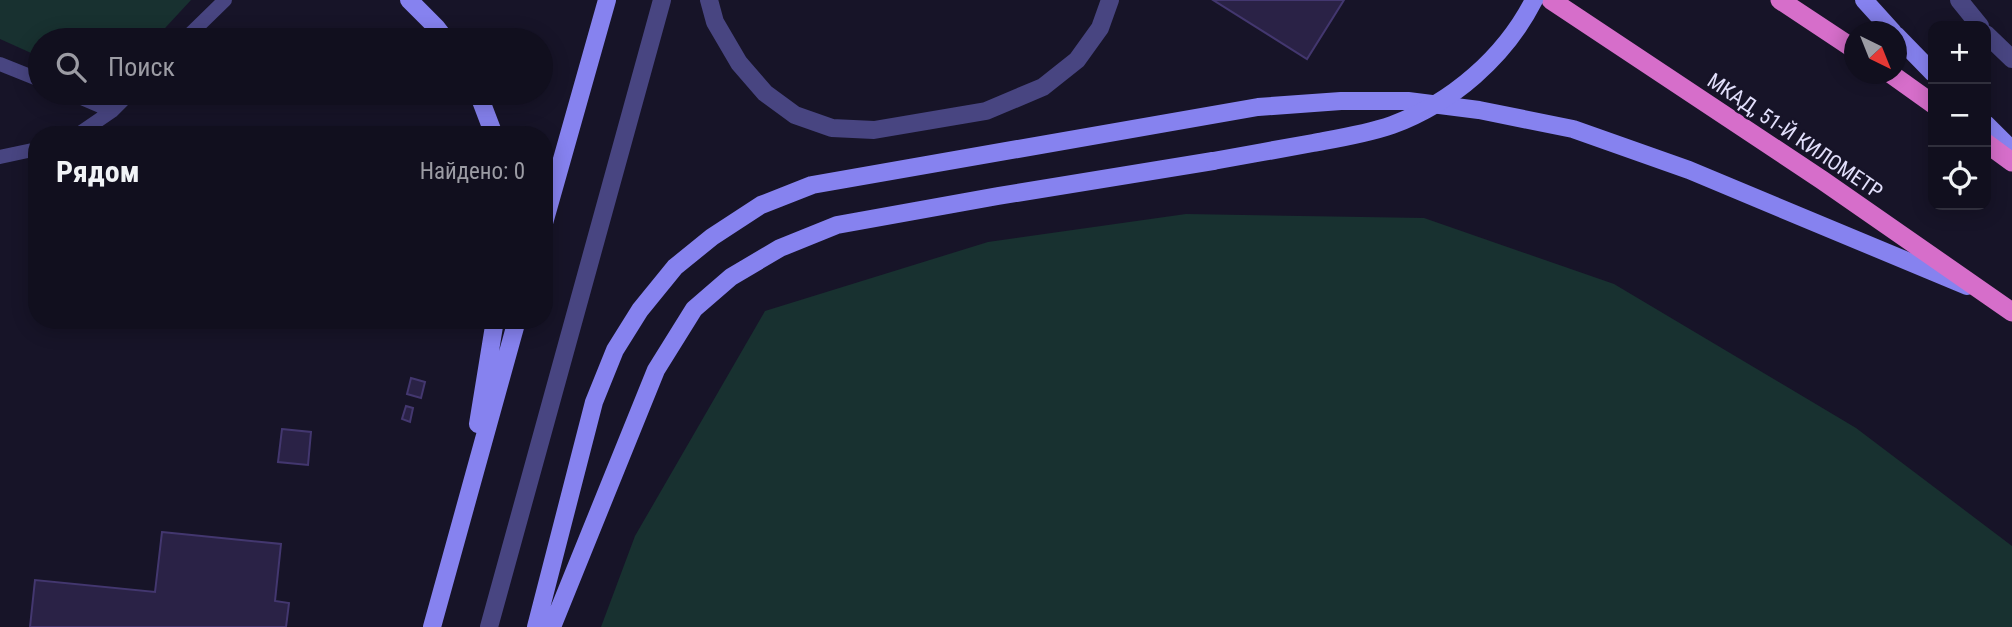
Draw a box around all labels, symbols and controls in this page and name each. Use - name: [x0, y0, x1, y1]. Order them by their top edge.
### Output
- north arrow: [1844, 21, 1907, 84]
- map controls: [1928, 21, 1991, 210]
- button: +: [1928, 21, 1991, 84]
- search box: [28, 28, 553, 105]
- icon: search: [52, 48, 90, 86]
- text: Поиск: [108, 52, 175, 82]
- street label: МКАД, 51-Й КИЛОМЕТР: [1703, 68, 1887, 204]
- button: −: [1928, 84, 1991, 147]
- button: locate: [1928, 147, 1991, 210]
- text: Рядом: [56, 154, 140, 189]
- text: Найдено: 0: [420, 158, 525, 185]

